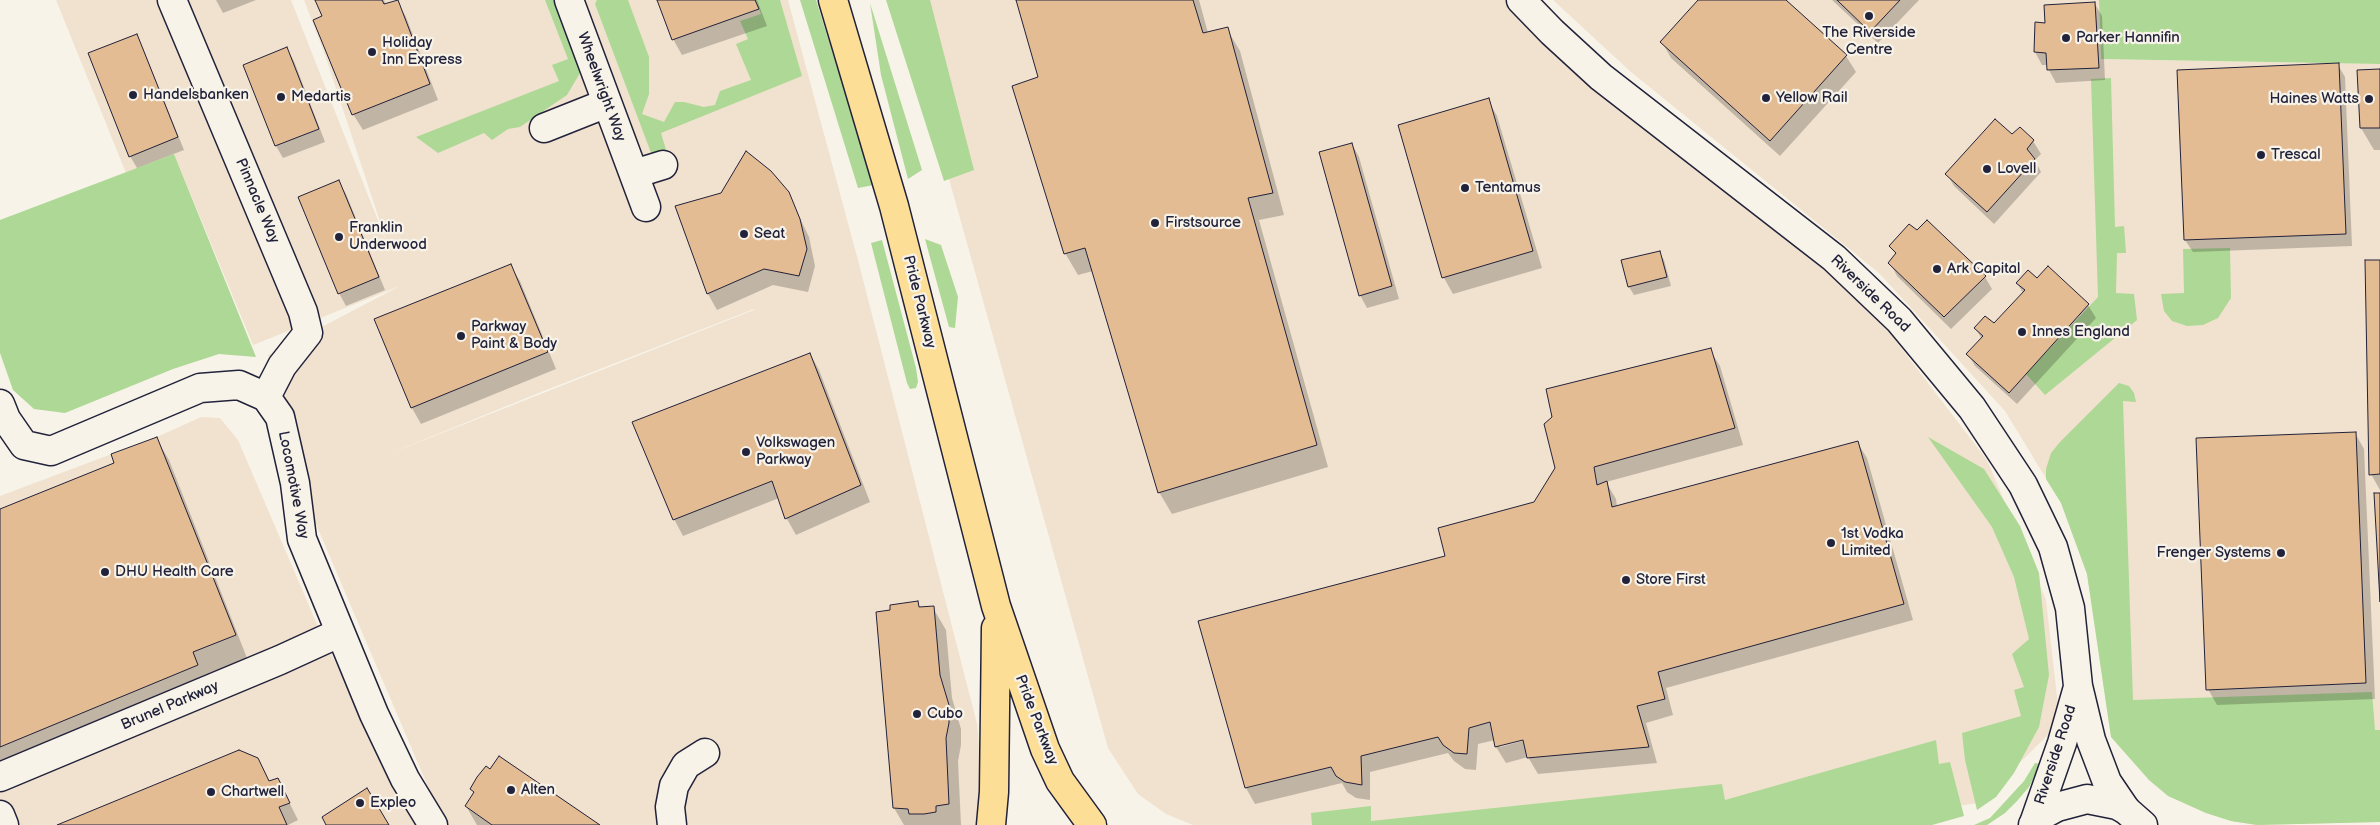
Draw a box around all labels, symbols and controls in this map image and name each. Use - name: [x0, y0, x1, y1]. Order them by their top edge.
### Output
- marker: The Riverside Centre: [1863, 10, 1875, 22]
- place label: The Riverside Centre: [1822, 24, 1916, 59]
- place label: Parker Hannifin: [2076, 29, 2180, 47]
- street label: Wheelwright Way: [573, 30, 629, 144]
- marker: Parker Hannifin: [2060, 32, 2072, 44]
- place label: Holiday Inn Express: [382, 34, 462, 69]
- marker: Holiday Inn Express: [366, 46, 378, 58]
- place label: Handelsbanken: [143, 86, 249, 104]
- place label: Medartis: [291, 88, 351, 106]
- marker: Handelsbanken: [127, 89, 139, 101]
- place label: Yellow Rail: [1776, 89, 1848, 107]
- place label: Haines Watts: [2269, 90, 2359, 108]
- marker: Medartis: [275, 91, 287, 103]
- marker: Yellow Rail: [1760, 92, 1772, 104]
- marker: Haines Watts: [2363, 93, 2375, 105]
- place label: Trescal: [2271, 146, 2321, 164]
- marker: Trescal: [2255, 149, 2267, 161]
- street label: Pinnacle Way: [231, 156, 283, 246]
- place label: Lovell: [1997, 160, 2036, 178]
- marker: Lovell: [1981, 163, 1993, 175]
- place label: Tentamus: [1475, 179, 1541, 197]
- marker: Tentamus: [1459, 182, 1471, 194]
- place label: Firstsource: [1165, 214, 1241, 232]
- marker: Firstsource: [1149, 217, 1161, 229]
- place label: Franklin Underwood: [349, 219, 427, 254]
- place label: Seat: [754, 225, 785, 243]
- marker: Seat: [738, 228, 750, 240]
- marker: Franklin Underwood: [333, 231, 345, 243]
- street label: Riverside Road: [1826, 251, 1914, 337]
- street label: Pride Parkway: [899, 254, 939, 350]
- place label: Ark Capital: [1947, 260, 2020, 278]
- marker: Ark Capital: [1931, 263, 1943, 275]
- place label: Parkway Paint & Body: [471, 318, 557, 353]
- place label: Innes England: [2032, 323, 2130, 341]
- marker: Innes England: [2016, 326, 2028, 338]
- marker: Parkway Paint & Body: [455, 330, 467, 342]
- street label: Locomotive Way: [274, 429, 312, 541]
- place label: Volkswagen Parkway: [756, 434, 835, 469]
- marker: Volkswagen Parkway: [740, 446, 752, 458]
- place label: 1st Vodka Limited: [1841, 525, 1904, 560]
- marker: 1st Vodka Limited: [1825, 537, 1837, 549]
- place label: Frenger Systems: [2157, 544, 2271, 562]
- marker: Frenger Systems: [2275, 547, 2287, 559]
- place label: DHU Health Care: [115, 563, 234, 581]
- marker: DHU Health Care: [99, 566, 111, 578]
- place label: Store First: [1636, 571, 1706, 589]
- marker: Store First: [1620, 574, 1632, 586]
- street label: Pride Parkway: [1011, 672, 1061, 768]
- street label: Brunel Parkway: [119, 677, 221, 735]
- street label: Riverside Road: [2031, 703, 2081, 807]
- place label: Cubo: [927, 705, 963, 723]
- marker: Cubo: [911, 708, 923, 720]
- place label: Alten: [521, 781, 555, 799]
- place label: Chartwell: [221, 783, 284, 801]
- marker: Alten: [505, 784, 517, 796]
- marker: Chartwell: [205, 786, 217, 798]
- place label: Expleo: [370, 794, 416, 812]
- marker: Expleo: [354, 797, 366, 809]

